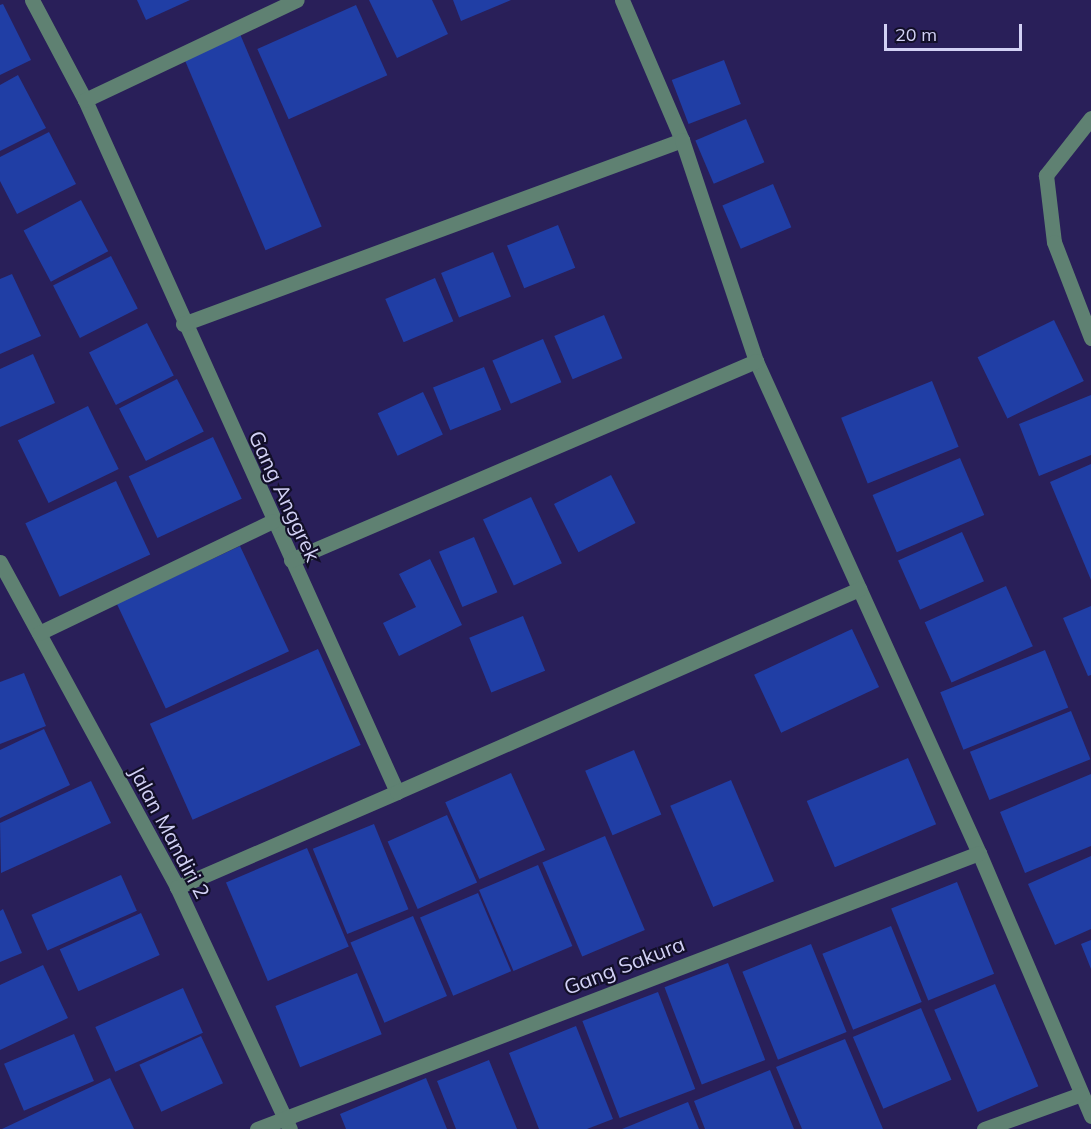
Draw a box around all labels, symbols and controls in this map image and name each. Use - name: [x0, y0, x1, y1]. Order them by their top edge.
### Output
- scale bar: [887, 12, 1025, 50]
- text: 20 m: [895, 23, 937, 46]
- street label: Gang Anggrek: [244, 427, 326, 565]
- street label: Jalan Mandiri 2: [125, 762, 215, 902]
- street label: Gang Sakura: [560, 930, 688, 1000]

